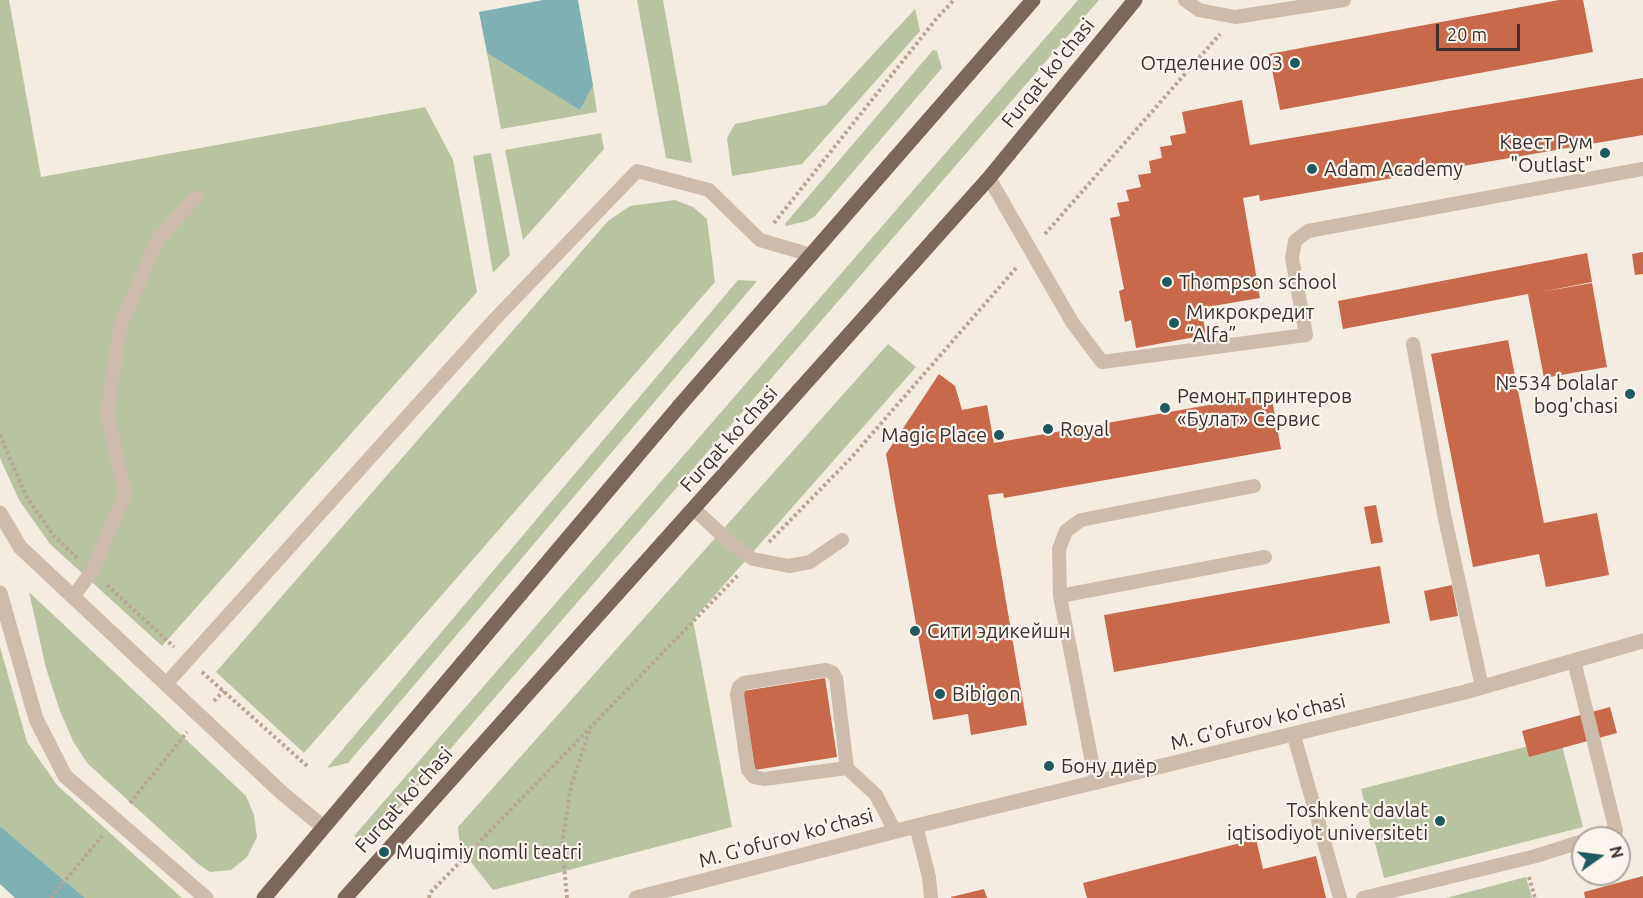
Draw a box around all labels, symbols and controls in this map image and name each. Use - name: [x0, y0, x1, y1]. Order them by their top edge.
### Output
- scale bar: [1439, 12, 1523, 50]
- street label: Furqat ko'chasi: [997, 13, 1099, 133]
- text: 20 m: [1447, 24, 1487, 44]
- place label: Отделение 003: [1141, 51, 1283, 75]
- marker: Отделение 003: [1288, 56, 1302, 70]
- place label: Квест Рум "Outlast": [1499, 130, 1593, 177]
- marker: Квест Рум "Outlast": [1598, 146, 1612, 160]
- place label: Adam Academy: [1324, 157, 1463, 181]
- marker: Adam Academy: [1305, 162, 1319, 176]
- place label: Thompson school: [1179, 270, 1337, 294]
- marker: Thompson school: [1160, 275, 1174, 289]
- place label: Микрокредит “Alfa”: [1186, 300, 1314, 347]
- marker: Микрокредит “Alfa”: [1167, 316, 1181, 330]
- place label: №534 bolalar bog'chasi: [1495, 371, 1618, 418]
- street label: Furqat ko'chasi: [675, 381, 783, 497]
- place label: Ремонт принтеров «Булат» Сервис: [1177, 384, 1352, 431]
- marker: №534 bolalar bog'chasi: [1623, 387, 1637, 401]
- marker: Ремонт принтеров «Булат» Сервис: [1158, 401, 1172, 415]
- place label: Royal: [1060, 417, 1109, 441]
- marker: Royal: [1041, 422, 1055, 436]
- place label: Magic Place: [881, 423, 987, 447]
- marker: Magic Place: [992, 428, 1006, 442]
- place label: Сити эдикейшн: [927, 619, 1070, 643]
- marker: Сити эдикейшн: [908, 624, 922, 638]
- place label: Bibigon: [952, 682, 1021, 706]
- marker: Bibigon: [933, 687, 947, 701]
- street label: M. G'ofurov ko'chasi: [1168, 689, 1348, 755]
- street label: Furqat ko'chasi: [350, 742, 458, 858]
- place label: Бону диёр: [1061, 754, 1157, 778]
- marker: Бону диёр: [1042, 759, 1056, 773]
- place label: Toshkent davlat iqtisodiyot universiteti: [1227, 798, 1428, 845]
- street label: M. G'ofurov ko'chasi: [696, 803, 876, 873]
- marker: Toshkent davlat iqtisodiyot universiteti: [1433, 814, 1447, 828]
- north arrow: [1571, 826, 1631, 886]
- place label: Muqimiy nomli teatri: [396, 840, 582, 864]
- text: N: [1606, 844, 1627, 860]
- marker: Muqimiy nomli teatri: [377, 845, 391, 859]

